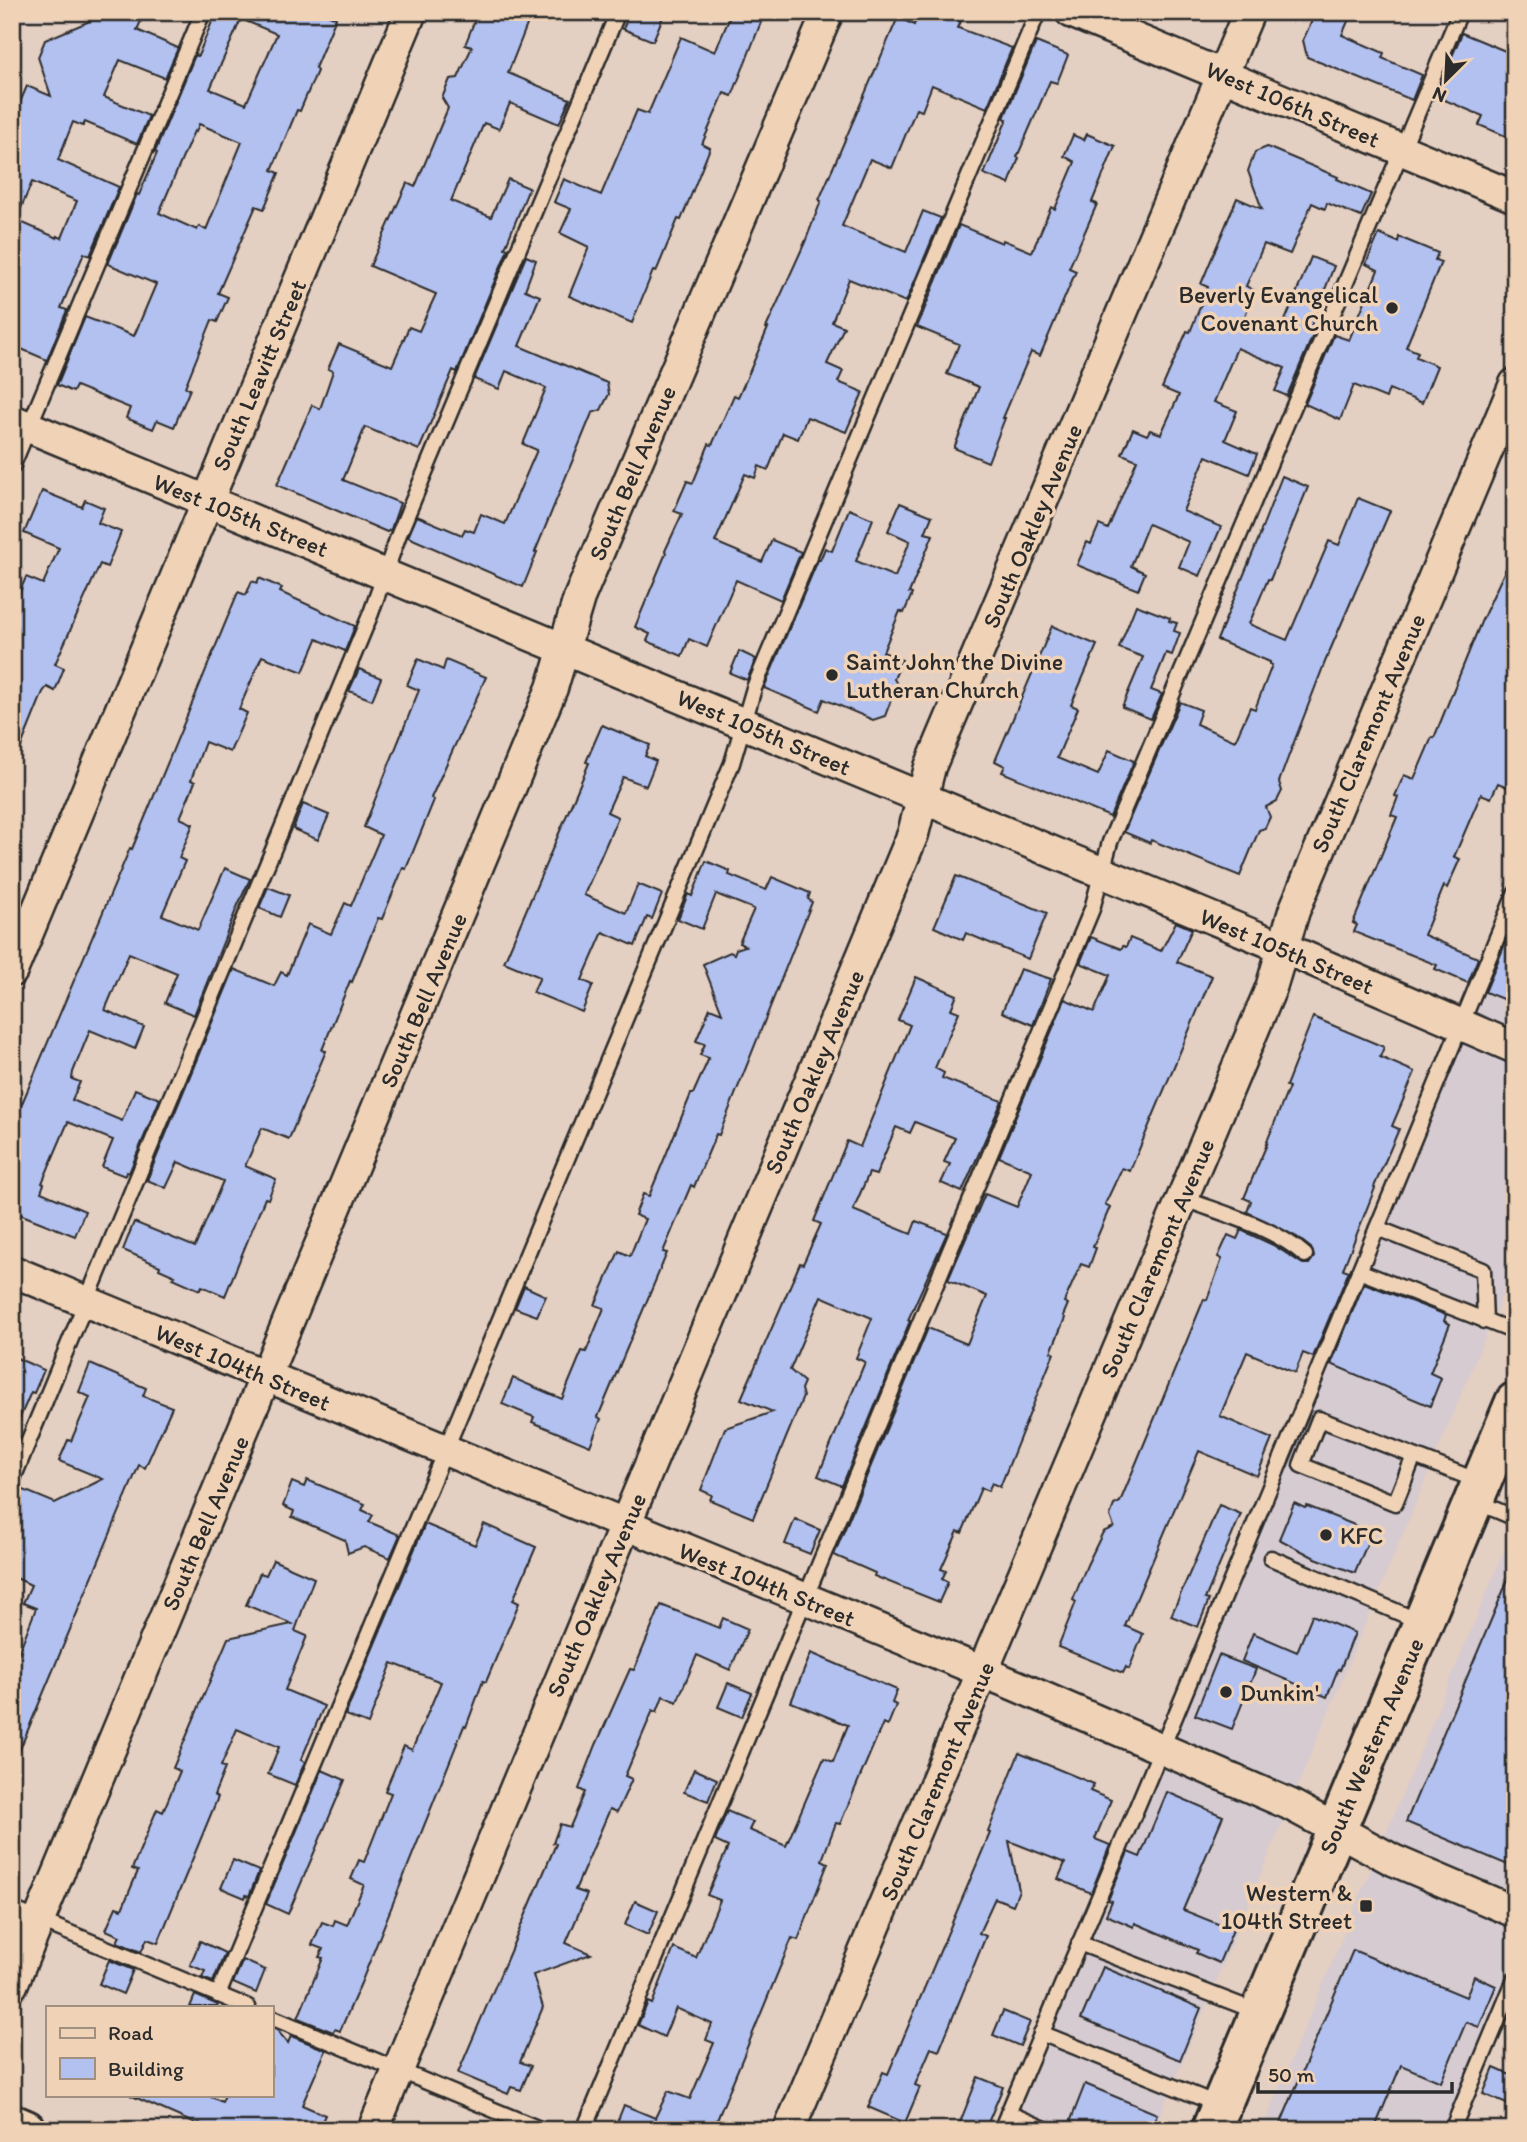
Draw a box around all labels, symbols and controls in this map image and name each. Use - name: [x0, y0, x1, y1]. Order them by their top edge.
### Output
- north arrow: [1412, 46, 1482, 116]
- street label: West 106th Street: [1202, 54, 1384, 154]
- text: N: [1429, 82, 1450, 108]
- street label: South Leavitt Street: [206, 275, 312, 475]
- place label: Beverly Evangelical Covenant Church: [1178, 280, 1378, 337]
- marker: Beverly Evangelical Covenant Church: [1384, 300, 1400, 316]
- street label: South Bell Avenue: [582, 381, 682, 565]
- street label: South Oakley Avenue: [976, 420, 1088, 632]
- street label: West 105th Street: [149, 467, 333, 563]
- street label: South Claremont Avenue: [1304, 609, 1432, 857]
- place label: Saint John the Divine Lutheran Church: [846, 647, 1063, 704]
- marker: Saint John the Divine Lutheran Church: [824, 667, 840, 683]
- street label: West 105th Street: [673, 682, 855, 782]
- street label: West 105th Street: [1196, 901, 1378, 1001]
- street label: South Bell Avenue: [373, 908, 473, 1092]
- street label: South Oakley Avenue: [758, 966, 870, 1178]
- street label: South Claremont Avenue: [1093, 1134, 1221, 1382]
- street label: West 104th Street: [151, 1317, 335, 1417]
- street label: South Bell Avenue: [155, 1431, 255, 1615]
- street label: South Oakley Avenue: [540, 1489, 652, 1701]
- place label: KFC: [1340, 1521, 1383, 1550]
- marker: KFC: [1318, 1527, 1334, 1543]
- street label: West 104th Street: [675, 1535, 859, 1633]
- street label: South Western Avenue: [1312, 1634, 1430, 1858]
- street label: South Claremont Avenue: [873, 1657, 1001, 1905]
- place label: Dunkin': [1240, 1678, 1319, 1707]
- marker: Dunkin': [1218, 1684, 1234, 1700]
- place label: Western & 104th Street: [1221, 1878, 1352, 1935]
- marker: Western & 104th Street: [1358, 1898, 1374, 1914]
- legend: [46, 2006, 273, 2096]
- text: Road: [108, 2020, 154, 2045]
- scale bar: [1258, 2051, 1452, 2095]
- text: Building: [108, 2056, 184, 2081]
- text: 50 m: [1268, 2062, 1315, 2087]

